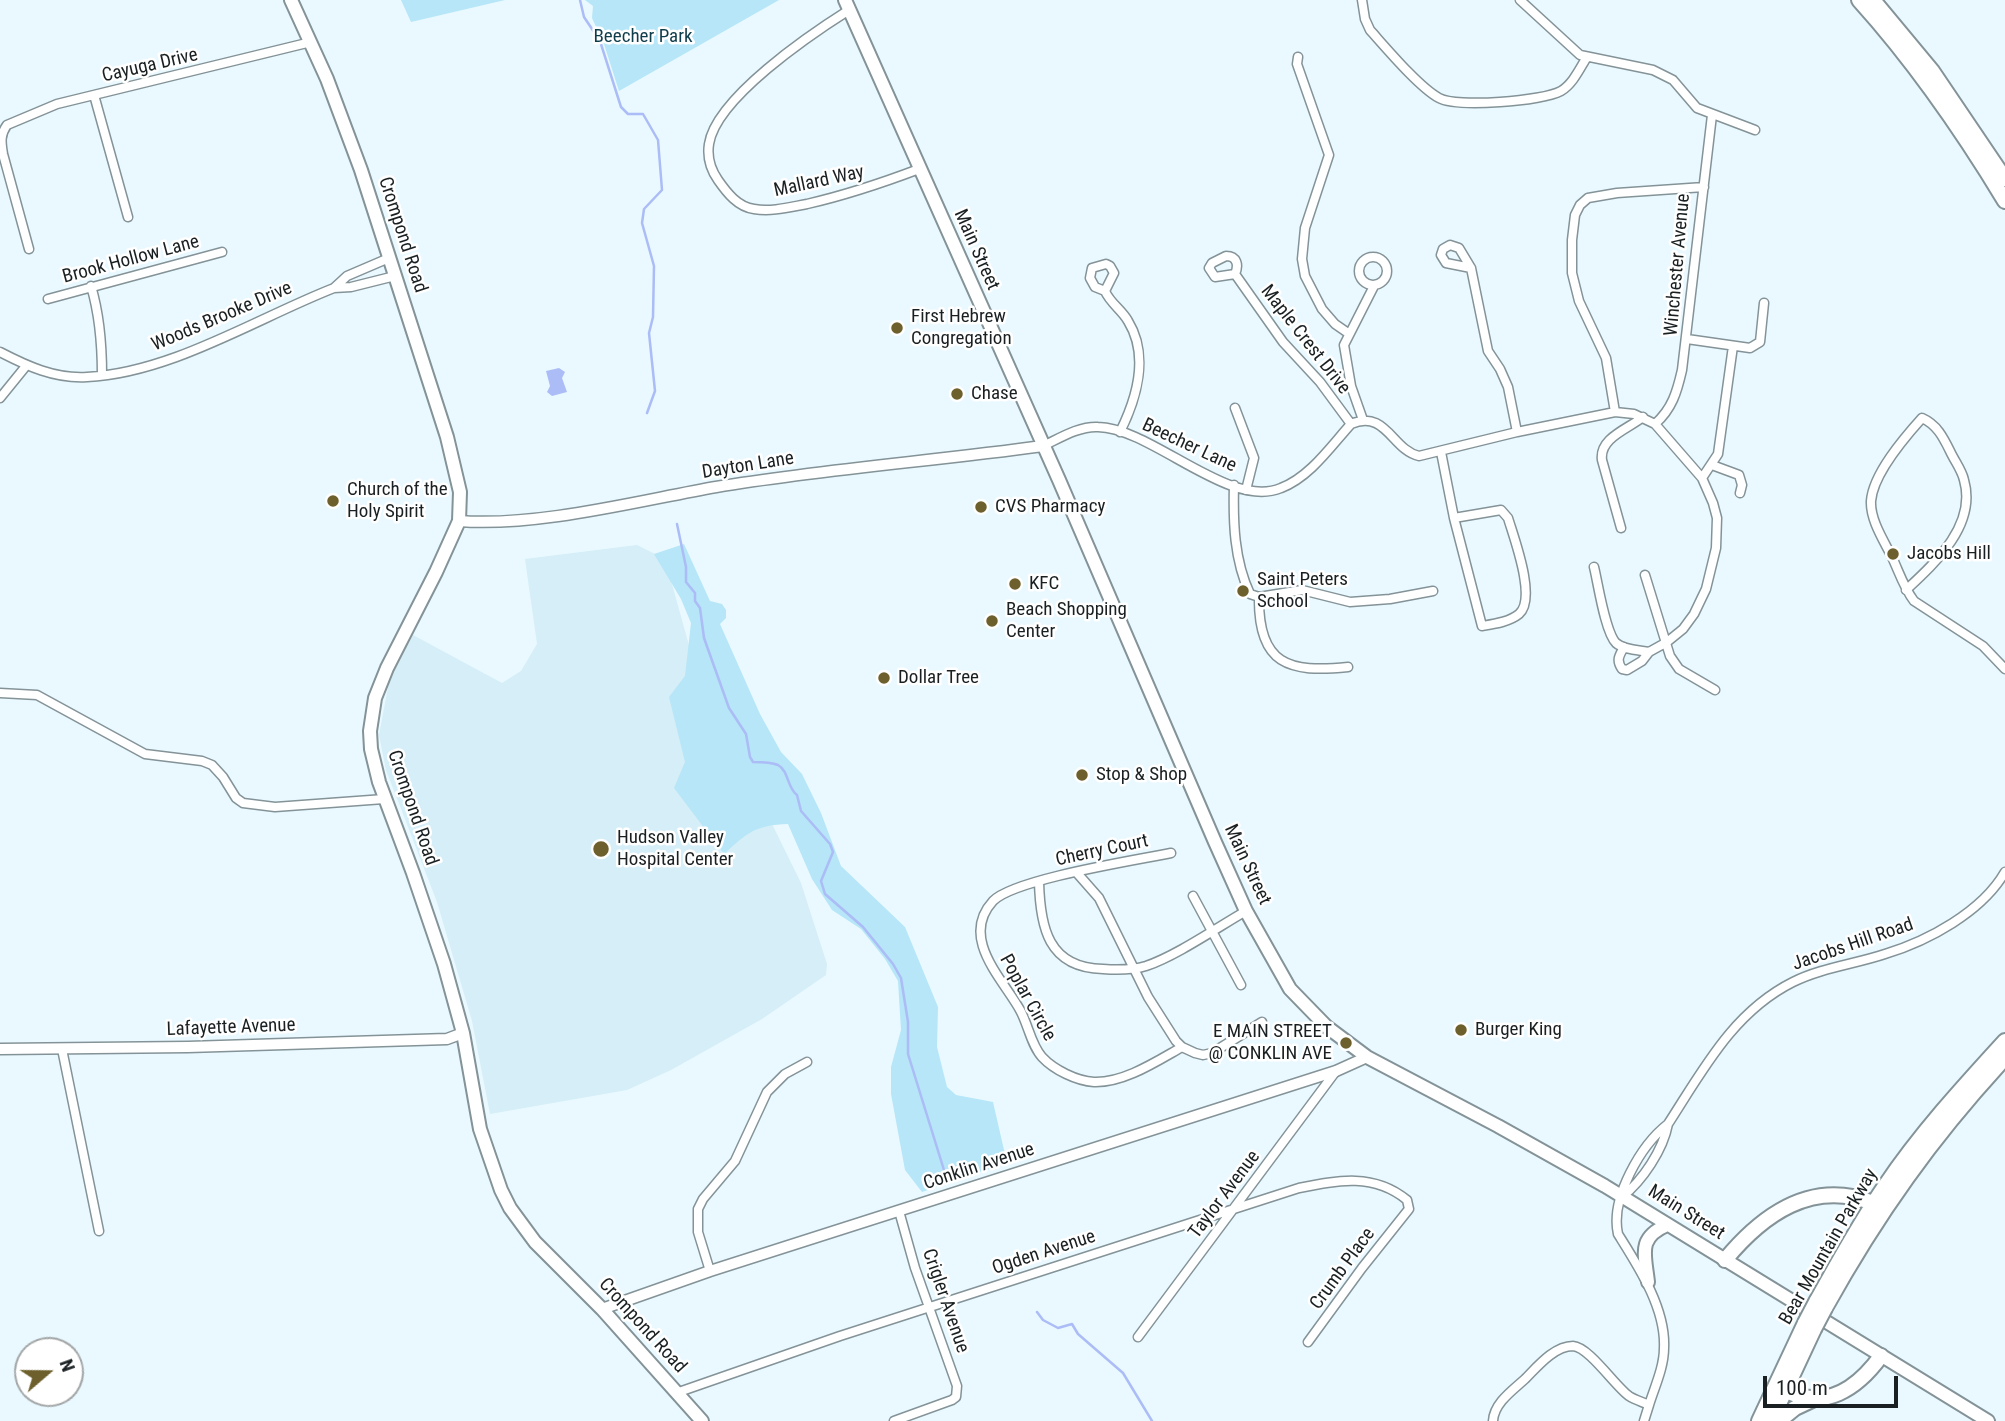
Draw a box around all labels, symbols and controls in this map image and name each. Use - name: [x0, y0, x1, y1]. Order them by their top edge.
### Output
- park label: Beecher Park: [593, 26, 693, 48]
- street label: Cayuga Drive: [100, 44, 200, 88]
- street label: Mallard Way: [772, 161, 866, 203]
- street label: Crompond Road: [373, 174, 431, 296]
- street label: Winchester Avenue: [1660, 193, 1696, 337]
- street label: Main Street: [948, 206, 1004, 294]
- street label: Brook Hollow Lane: [60, 231, 202, 289]
- street label: Woods Brooke Drive: [148, 277, 296, 357]
- street label: Maple Crest Drive: [1255, 281, 1355, 399]
- place label: First Hebrew Congregation: [911, 306, 1012, 350]
- marker: First Hebrew Congregation: [889, 320, 905, 336]
- place label: Chase: [971, 383, 1018, 405]
- marker: Chase: [949, 386, 965, 402]
- street label: Beecher Lane: [1138, 414, 1240, 478]
- street label: Dayton Lane: [701, 448, 795, 484]
- place label: Church of the Holy Spirit: [347, 479, 448, 523]
- marker: Church of the Holy Spirit: [325, 493, 341, 509]
- place label: CVS Pharmacy: [995, 496, 1105, 518]
- marker: CVS Pharmacy: [973, 499, 989, 515]
- place label: Jacobs Hill: [1907, 543, 1991, 565]
- marker: Jacobs Hill: [1885, 546, 1901, 562]
- place label: Saint Peters School: [1257, 569, 1348, 613]
- place label: KFC: [1029, 573, 1059, 595]
- marker: KFC: [1007, 576, 1023, 592]
- marker: Saint Peters School: [1235, 583, 1251, 599]
- place label: Beach Shopping Center: [1006, 599, 1127, 643]
- marker: Beach Shopping Center: [984, 613, 1000, 629]
- place label: Dollar Tree: [898, 667, 979, 689]
- marker: Dollar Tree: [876, 670, 892, 686]
- street label: Crompond Road: [382, 747, 442, 869]
- place label: Stop & Shop: [1096, 764, 1187, 786]
- marker: Stop & Shop: [1074, 767, 1090, 783]
- street label: Main Street: [1219, 821, 1275, 909]
- place label: Hudson Valley Hospital Center: [617, 827, 733, 871]
- street label: Cherry Court: [1054, 830, 1150, 872]
- marker: Hudson Valley Hospital Center: [591, 839, 611, 859]
- street label: Jacobs Hill Road: [1790, 914, 1916, 976]
- street label: Poplar Circle: [994, 951, 1060, 1045]
- street label: Lafayette Avenue: [166, 1014, 296, 1042]
- place label: Burger King: [1475, 1019, 1562, 1041]
- place label: E MAIN STREET @ CONKLIN AVE: [1209, 1021, 1332, 1065]
- marker: Burger King: [1453, 1022, 1469, 1038]
- marker: E MAIN STREET @ CONKLIN AVE: [1338, 1035, 1354, 1051]
- street label: Conklin Avenue: [921, 1138, 1037, 1196]
- street label: Taylor Avenue: [1184, 1146, 1266, 1244]
- street label: Bear Mountain Parkway: [1775, 1165, 1883, 1329]
- street label: Main Street: [1644, 1181, 1728, 1245]
- street label: Crumb Place: [1306, 1224, 1380, 1314]
- street label: Ogden Avenue: [989, 1226, 1099, 1280]
- street label: Crigler Avenue: [917, 1246, 973, 1356]
- street label: Crompond Road: [593, 1274, 691, 1378]
- north arrow: [14, 1337, 84, 1407]
- text: N: [55, 1356, 80, 1375]
- scale bar: [1767, 1362, 1902, 1406]
- text: 100 m: [1776, 1376, 1828, 1400]

